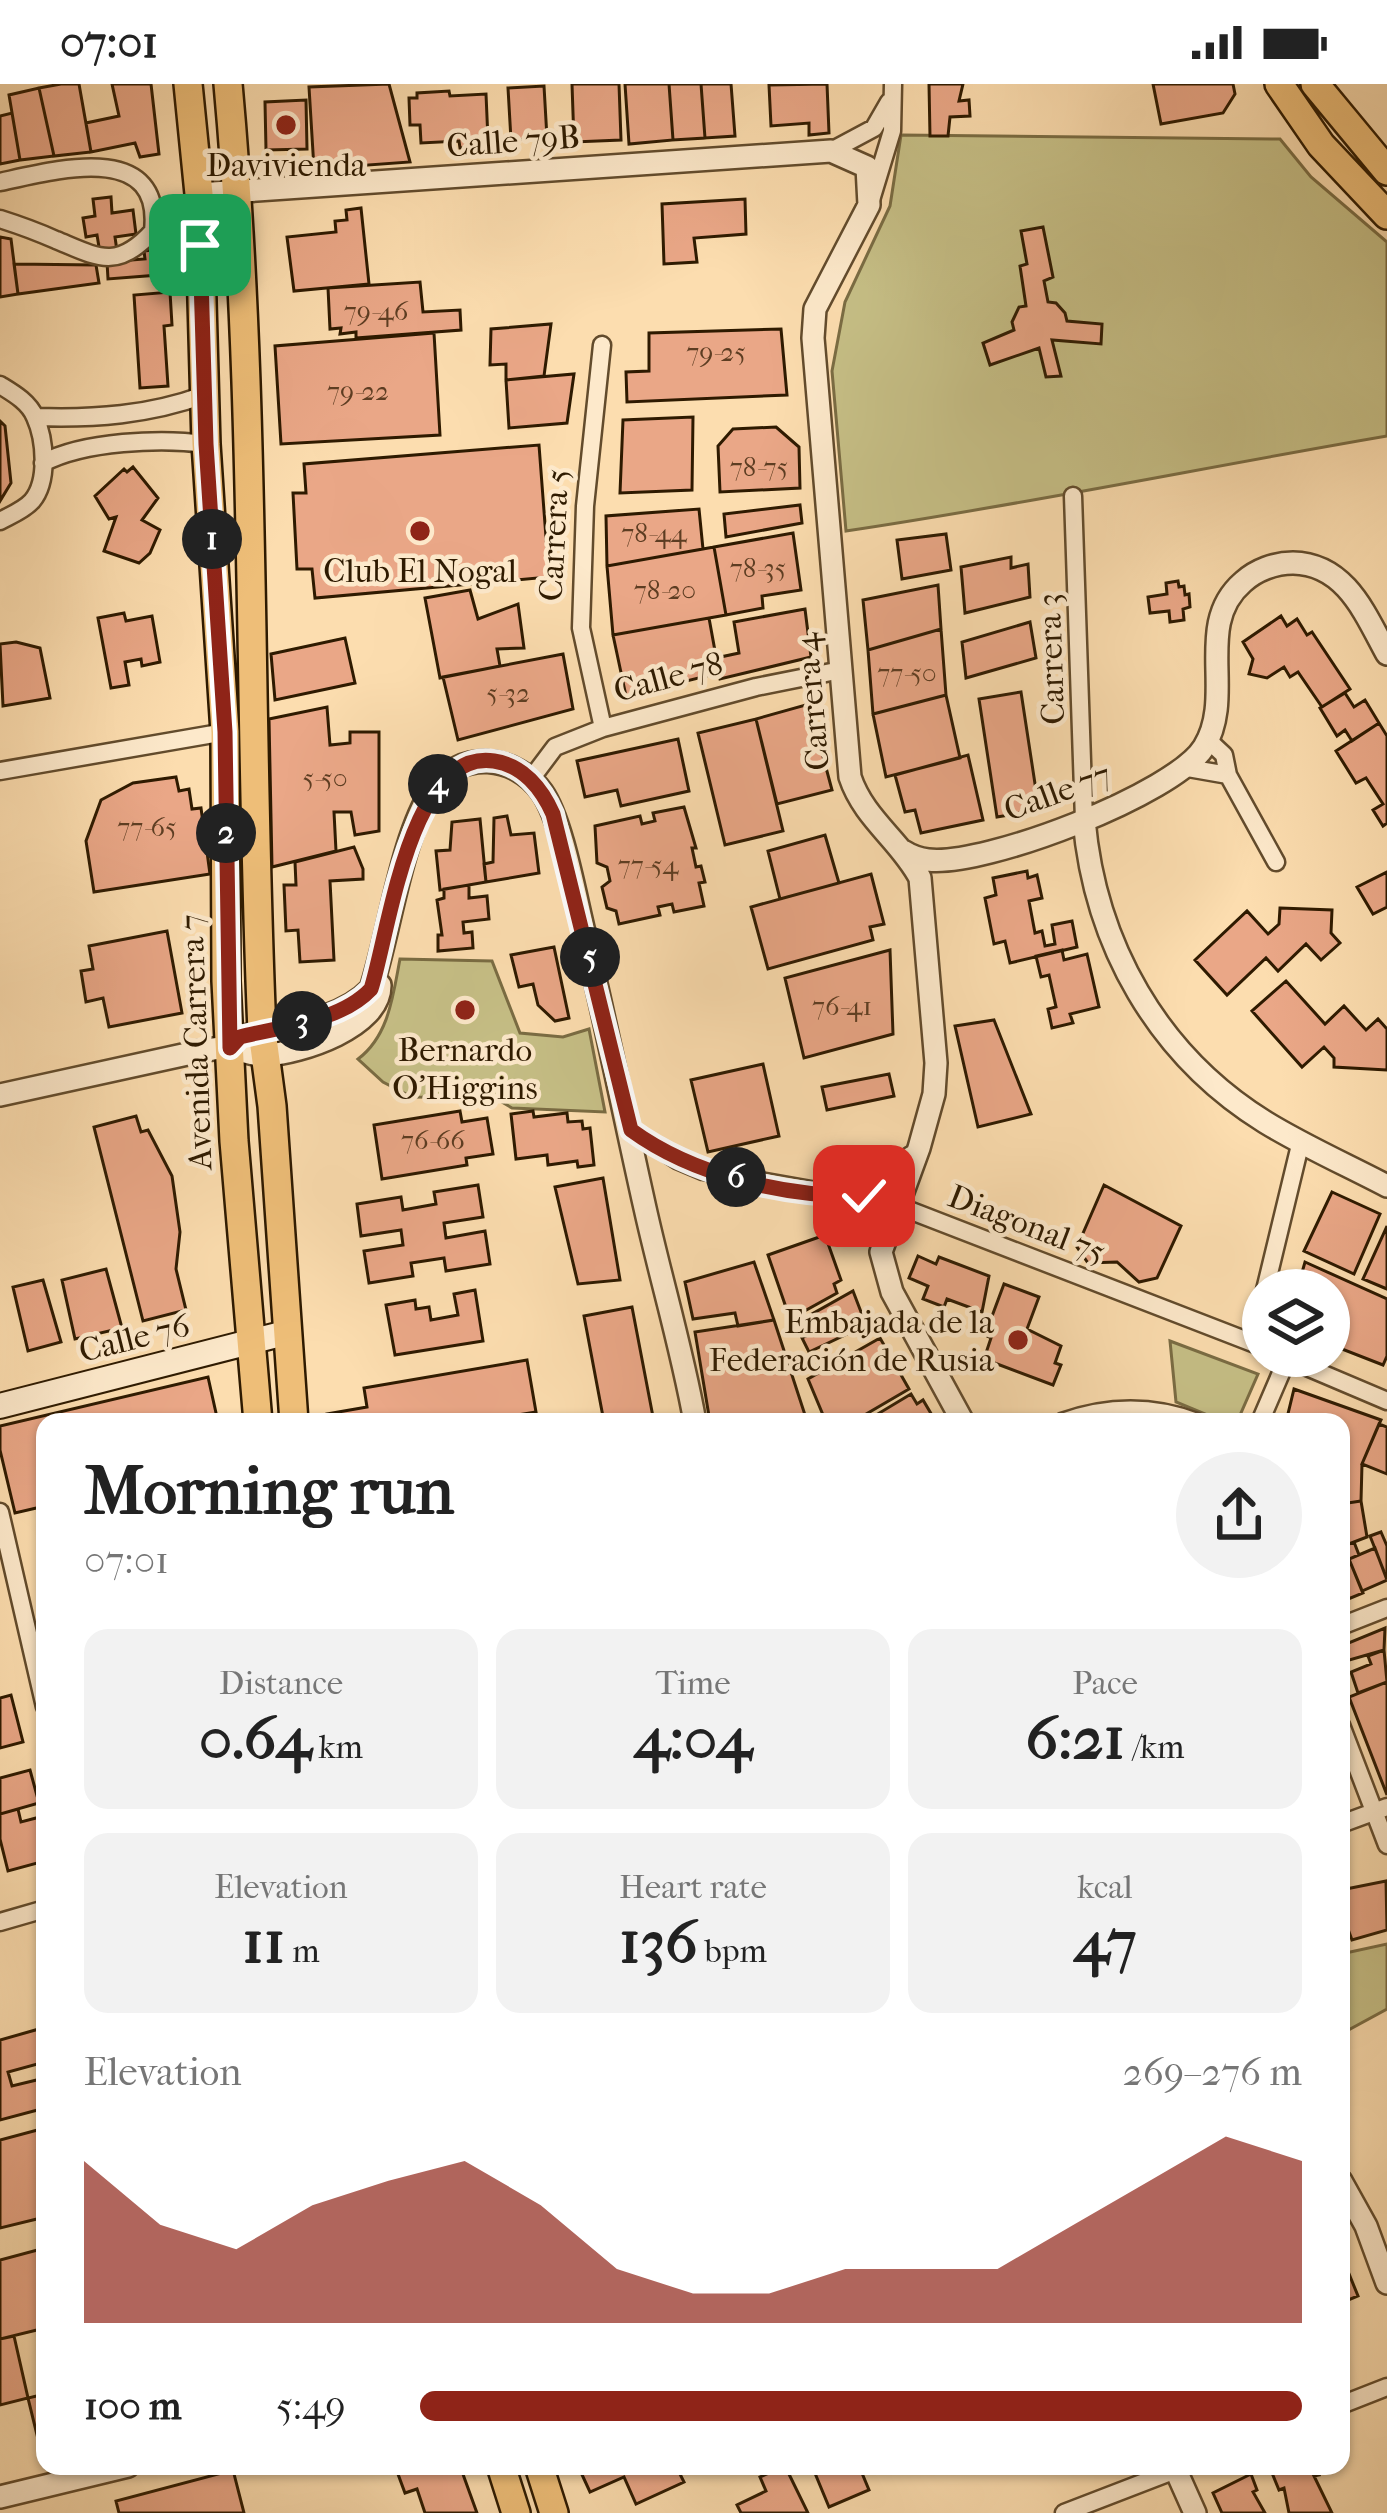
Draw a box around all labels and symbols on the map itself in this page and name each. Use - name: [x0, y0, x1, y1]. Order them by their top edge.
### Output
- marker: Davivienda: [273, 112, 299, 138]
- street label: Calle 79B: [445, 117, 581, 166]
- place label: Davivienda: [206, 146, 367, 185]
- pin: [149, 194, 251, 296]
- house number: 79-46: [344, 295, 409, 327]
- house number: 79-25: [686, 336, 746, 368]
- house number: 79-22: [327, 375, 389, 407]
- house number: 78-75: [730, 451, 788, 483]
- street label: Carrera 5: [532, 468, 577, 602]
- pin: 1: [182, 509, 242, 569]
- house number: 78-44: [621, 517, 688, 549]
- marker: Club El Nogal: [407, 518, 433, 544]
- place label: Club El Nogal: [323, 552, 517, 591]
- house number: 78-35: [730, 552, 786, 584]
- house number: 78-20: [634, 574, 696, 606]
- street label: Carrera 3: [1030, 593, 1073, 725]
- street label: Carrera 4: [787, 630, 838, 772]
- street label: Calle 78: [610, 644, 727, 711]
- house number: 77-50: [877, 657, 937, 689]
- house number: 5-32: [486, 677, 530, 709]
- pin: 4: [408, 754, 468, 814]
- street label: Calle 77: [999, 755, 1116, 830]
- house number: 5-50: [302, 762, 348, 794]
- pin: 2: [196, 803, 256, 863]
- house number: 77-65: [117, 811, 177, 843]
- house number: 77-54: [618, 849, 679, 881]
- street label: Avenida Carrera 7: [173, 913, 221, 1172]
- pin: 5: [560, 927, 620, 987]
- house number: 76-41: [812, 990, 872, 1022]
- pin: 3: [272, 991, 332, 1051]
- marker: Bernardo O'Higgins: [452, 997, 478, 1023]
- place label: Bernardo O'Higgins: [392, 1031, 538, 1108]
- house number: 76-66: [401, 1124, 465, 1156]
- pin: [813, 1145, 915, 1247]
- pin: 6: [706, 1147, 766, 1207]
- street label: Diagonal 75: [942, 1177, 1111, 1272]
- place label: Embajada de la Federación de Rusia: [709, 1303, 995, 1380]
- street label: Calle 76: [75, 1306, 194, 1371]
- marker: Embajada de la Federación de Rusia: [1005, 1327, 1031, 1353]

